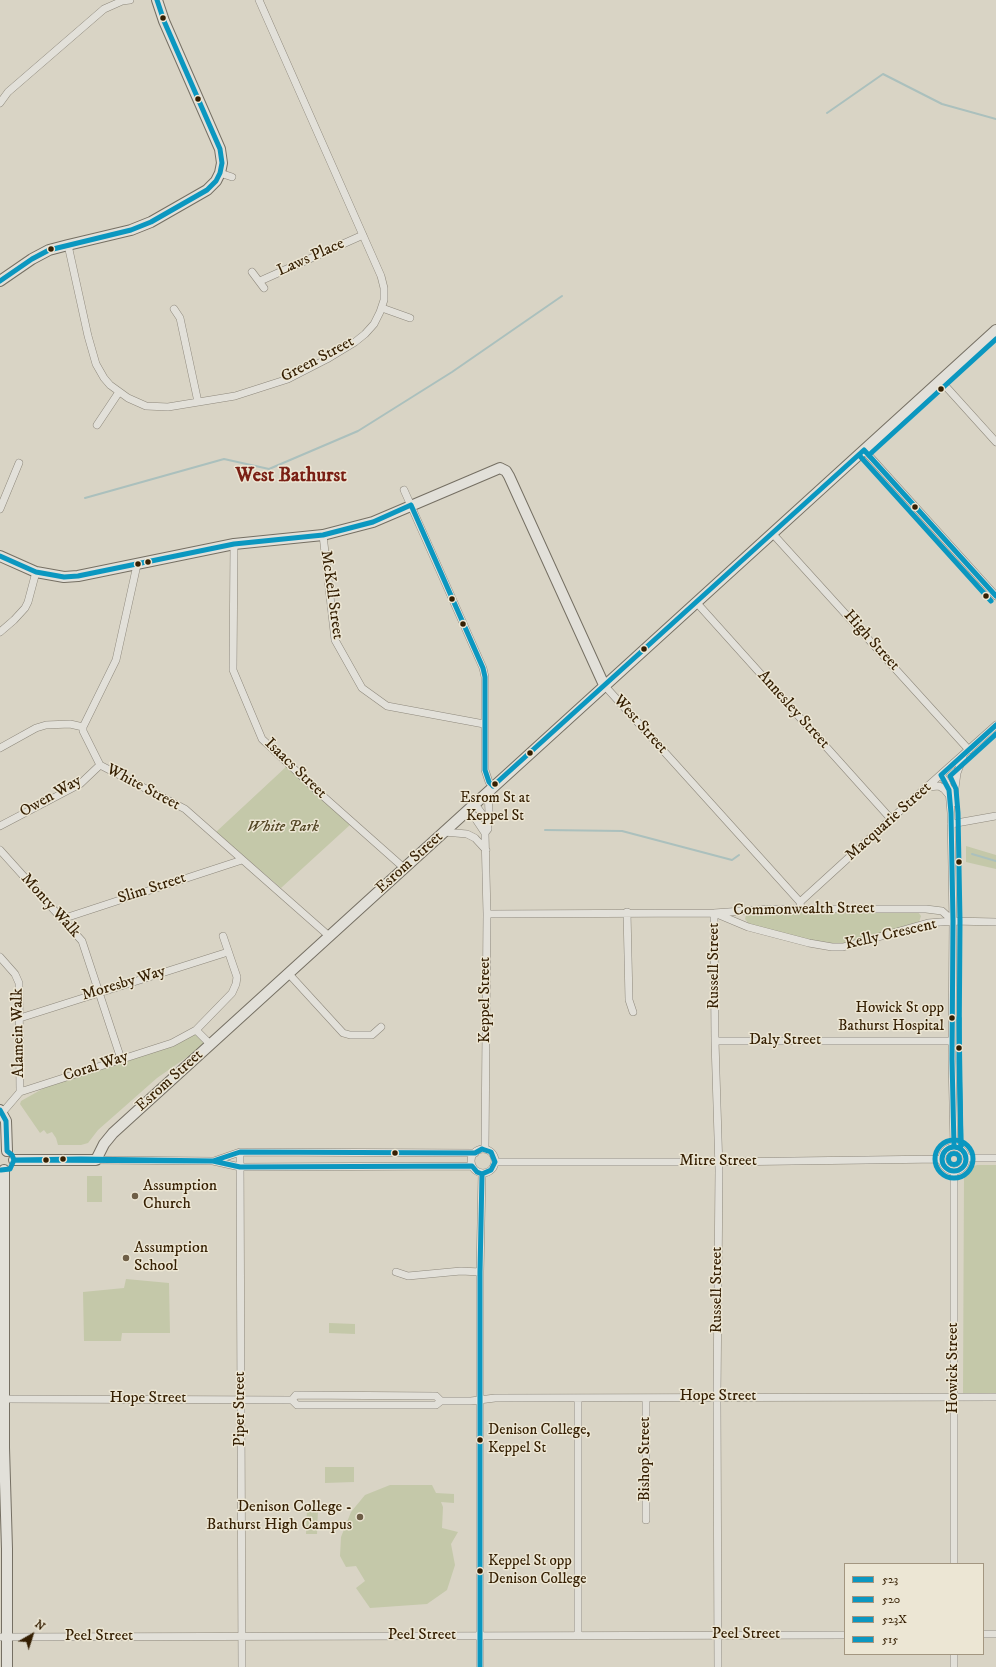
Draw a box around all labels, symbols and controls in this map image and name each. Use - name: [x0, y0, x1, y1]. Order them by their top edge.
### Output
- unlabelled marker: [158, 13, 168, 23]
- unlabelled marker: [193, 94, 203, 104]
- street label: Laws Place: [274, 235, 348, 281]
- unlabelled marker: [46, 244, 56, 254]
- street label: Green Street: [278, 333, 358, 387]
- unlabelled marker: [936, 384, 946, 394]
- district label: West Bathurst: [235, 465, 347, 489]
- unlabelled marker: [910, 502, 920, 512]
- street label: McKell Street: [315, 549, 347, 641]
- unlabelled marker: [143, 557, 153, 567]
- unlabelled marker: [133, 559, 143, 569]
- unlabelled marker: [981, 591, 991, 601]
- unlabelled marker: [447, 594, 457, 604]
- street label: High Street: [839, 607, 903, 675]
- unlabelled marker: [458, 619, 468, 629]
- unlabelled marker: [639, 644, 649, 654]
- street label: Annesley Street: [753, 667, 833, 753]
- street label: West Street: [609, 692, 671, 758]
- street label: Isaacs Street: [260, 735, 330, 803]
- unlabelled marker: [525, 748, 535, 758]
- street label: White Street: [103, 761, 183, 815]
- street label: Owen Way: [17, 772, 85, 822]
- street label: Macquarie Street: [842, 778, 936, 866]
- marker: Esrom St at Keppel St: [490, 779, 500, 789]
- place label: Esrom St at Keppel St: [460, 790, 530, 825]
- park label: White Park: [247, 818, 319, 838]
- street label: Esrom Street: [372, 828, 448, 898]
- unlabelled marker: [954, 857, 964, 867]
- street label: Slim Street: [115, 869, 189, 909]
- street label: Monty Walk: [16, 870, 84, 942]
- street label: Commonwealth Street: [733, 899, 875, 921]
- street label: Kelly Crescent: [843, 915, 939, 955]
- street label: Russell Street: [705, 923, 725, 1009]
- street label: Keppel Street: [476, 957, 496, 1043]
- street label: Moresby Way: [80, 962, 168, 1006]
- street label: Alamein Walk: [9, 988, 29, 1078]
- place label: Howick St opp Bathurst Hospital: [838, 1000, 944, 1035]
- marker: Howick St opp Bathurst Hospital: [947, 1013, 957, 1023]
- street label: Daly Street: [749, 1031, 821, 1051]
- unlabelled marker: [954, 1043, 964, 1053]
- street label: Esrom Street: [132, 1046, 208, 1116]
- street label: Coral Way: [61, 1047, 131, 1087]
- unlabelled marker: [390, 1148, 400, 1158]
- street label: Mitre Street: [679, 1152, 757, 1172]
- unlabelled marker: [58, 1154, 68, 1164]
- unlabelled marker: [41, 1155, 51, 1165]
- place label: Assumption Church: [143, 1177, 217, 1215]
- marker: Assumption Church: [130, 1191, 140, 1201]
- place label: Assumption School: [134, 1239, 208, 1277]
- street label: Russell Street: [708, 1247, 728, 1333]
- marker: Assumption School: [121, 1253, 131, 1263]
- street label: Howick Street: [944, 1322, 964, 1414]
- street label: Piper Street: [231, 1371, 251, 1447]
- street label: Hope Street: [680, 1387, 756, 1407]
- street label: Hope Street: [110, 1389, 186, 1409]
- street label: Bishop Street: [636, 1417, 656, 1501]
- place label: Denison College, Keppel St: [488, 1422, 590, 1457]
- marker: Denison College, Keppel St: [475, 1435, 485, 1445]
- place label: Denison College - Bathurst High Campus: [206, 1498, 352, 1536]
- marker: Denison College - Bathurst High Campus: [355, 1512, 365, 1522]
- place label: Keppel St opp Denison College: [488, 1553, 586, 1588]
- legend: [844, 1563, 984, 1655]
- marker: Keppel St opp Denison College: [475, 1566, 485, 1576]
- text: 523: [882, 1572, 898, 1587]
- text: 520: [882, 1592, 900, 1607]
- text: 523X: [882, 1612, 907, 1627]
- north arrow: [12, 1615, 52, 1655]
- text: N: [32, 1617, 47, 1634]
- street label: Peel Street: [712, 1625, 780, 1645]
- street label: Peel Street: [388, 1626, 456, 1646]
- street label: Peel Street: [65, 1627, 133, 1647]
- text: 515: [882, 1632, 898, 1647]

